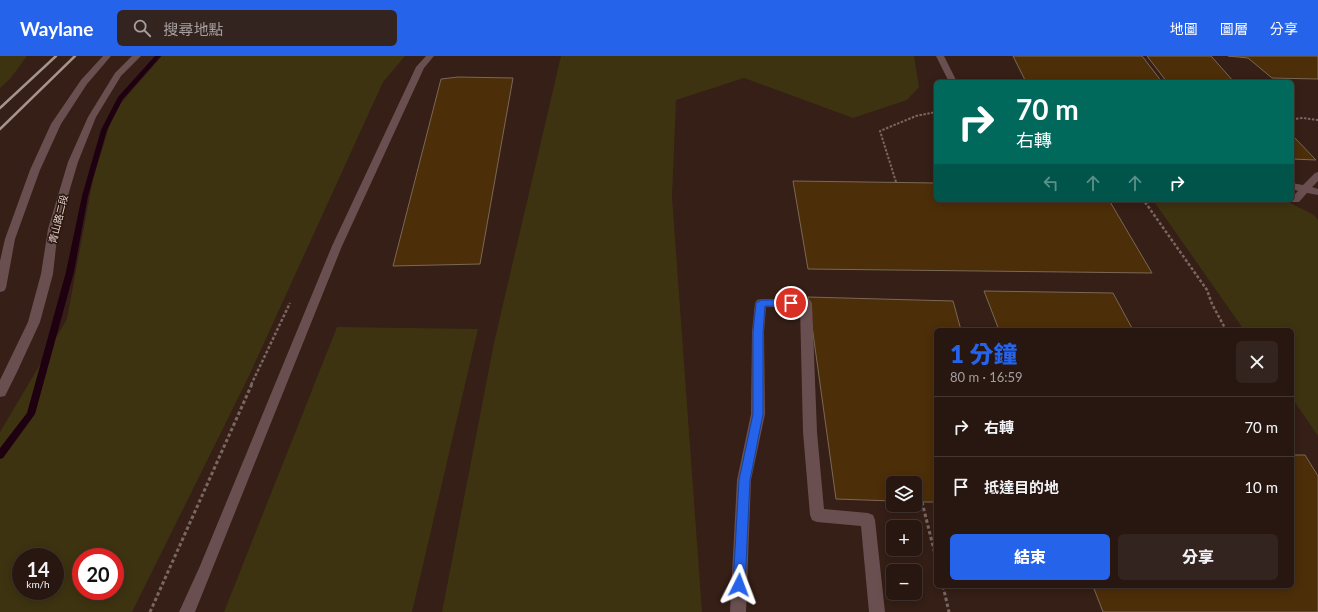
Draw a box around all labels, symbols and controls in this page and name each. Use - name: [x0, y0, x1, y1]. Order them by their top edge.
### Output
- search box: [117, 10, 397, 46]
- text: Waylane: [20, 17, 93, 40]
- icon: search: [131, 17, 153, 39]
- text: 搜尋地點: [163, 20, 223, 38]
- text: 地圖: [1170, 20, 1198, 37]
- text: 圖層: [1220, 20, 1248, 37]
- text: 分享: [1270, 20, 1298, 37]
- text: 70 m: [1016, 92, 1079, 126]
- icon: right: [950, 96, 1002, 148]
- text: 右轉: [1016, 129, 1052, 151]
- icon: left: [1040, 172, 1062, 194]
- icon: ahead: [1082, 172, 1104, 194]
- icon: ahead: [1124, 172, 1146, 194]
- icon: right: [1166, 172, 1188, 194]
- street label: 青山路二段: [46, 193, 70, 245]
- pin: [774, 286, 808, 320]
- icon: arrive: [780, 292, 802, 314]
- text: 1 分鐘: [950, 339, 1017, 368]
- button: close: [1236, 341, 1278, 383]
- text: 80 m · 16:59: [950, 369, 1023, 385]
- icon: right: [950, 416, 972, 438]
- text: 右轉: [984, 418, 1014, 436]
- text: 70 m: [1244, 418, 1278, 436]
- map controls: [886, 476, 922, 600]
- button: layers: [886, 476, 922, 512]
- icon: arrive: [950, 476, 972, 498]
- text: 抵達目的地: [984, 478, 1059, 496]
- text: 10 m: [1244, 478, 1278, 496]
- button: +: [886, 520, 922, 556]
- button: 結束: [950, 534, 1110, 580]
- button: 分享: [1118, 534, 1278, 580]
- speed limit sign: 20: [72, 548, 124, 600]
- text: 14: [26, 557, 50, 581]
- position arrow: [718, 564, 760, 606]
- button: −: [886, 564, 922, 600]
- text: km/h: [26, 578, 50, 590]

